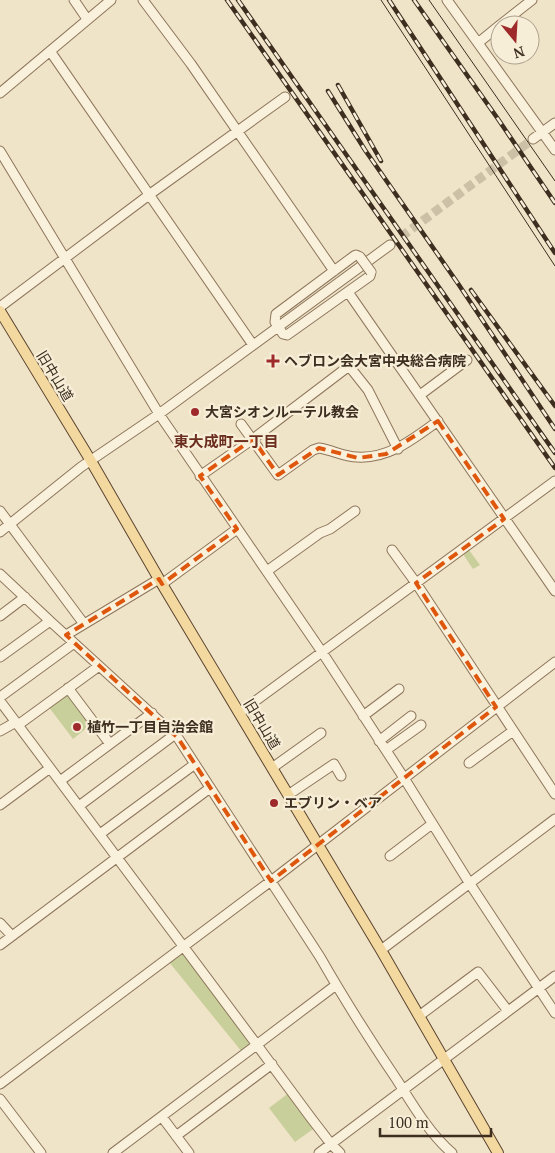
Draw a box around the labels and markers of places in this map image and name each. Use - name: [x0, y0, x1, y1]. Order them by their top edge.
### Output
- place label: ヘブロン会大宮中央総合病院: [284, 351, 466, 370]
- marker: ヘブロン会大宮中央総合病院: [266, 354, 280, 368]
- place label: 大宮シオンルーテル教会: [205, 402, 359, 421]
- marker: 大宮シオンルーテル教会: [189, 406, 201, 418]
- place label: 植竹一丁目自治会館: [87, 717, 213, 736]
- marker: 植竹一丁目自治会館: [71, 721, 83, 733]
- place label: エブリン・ベア: [284, 793, 382, 812]
- marker: エブリン・ベア: [268, 797, 280, 809]

